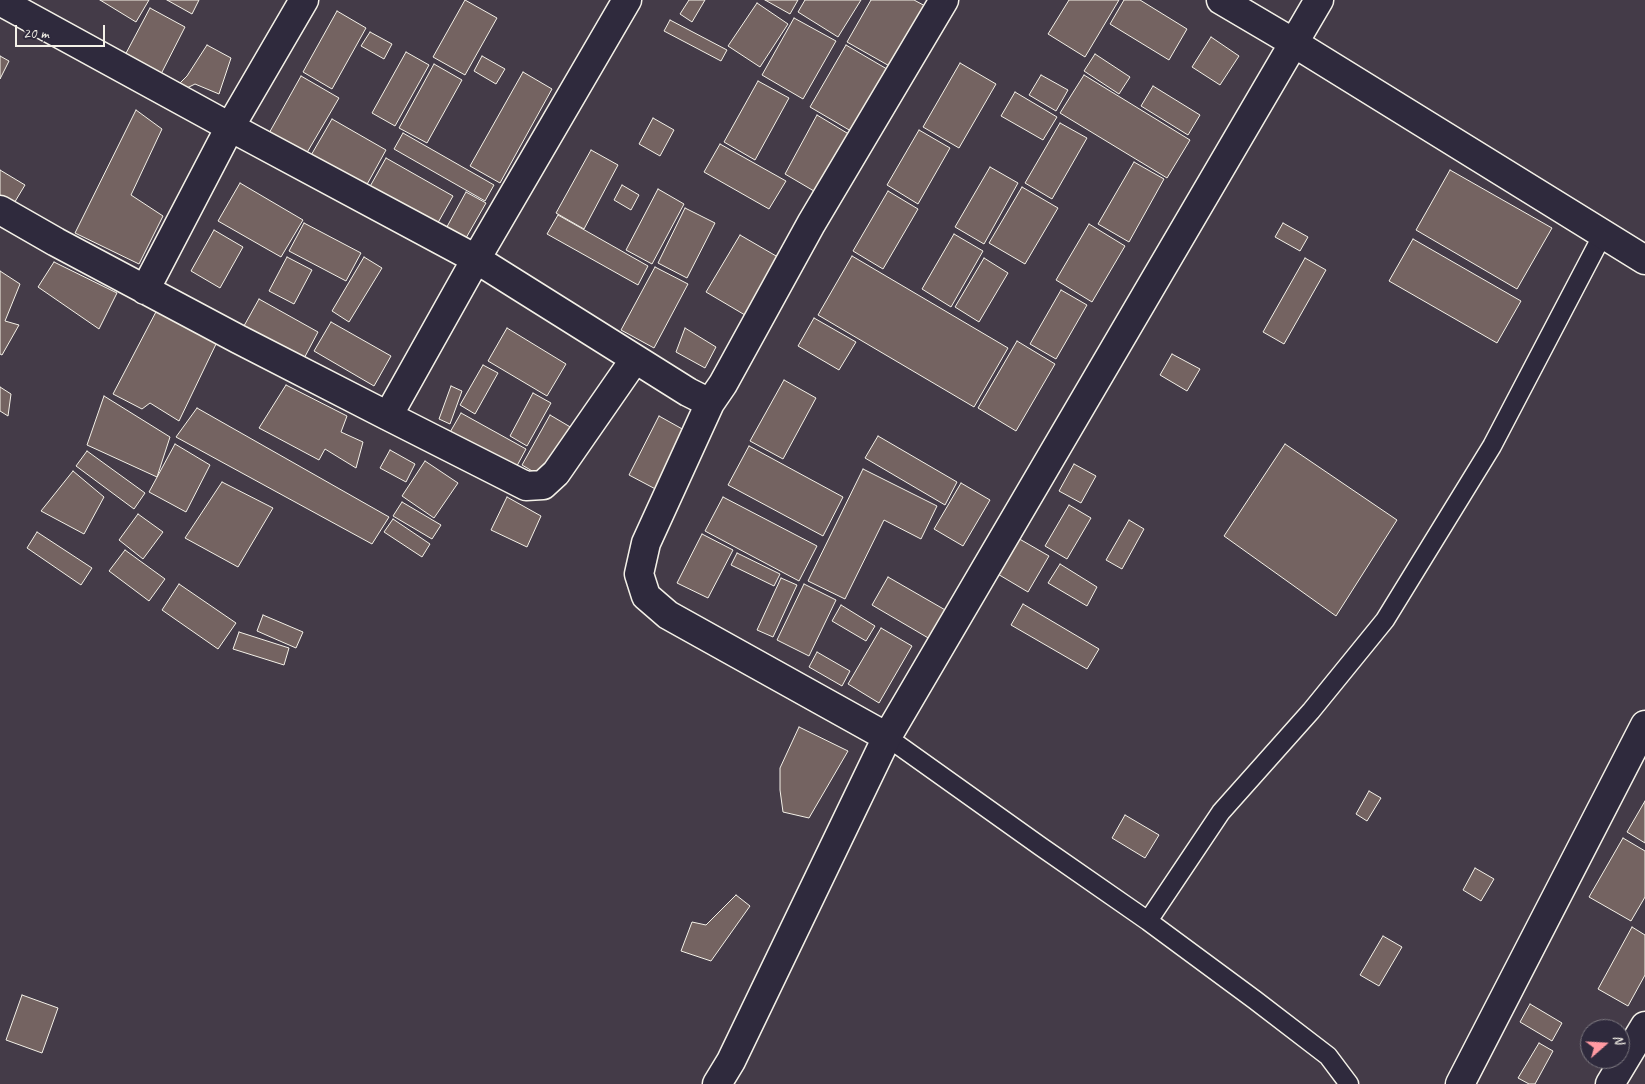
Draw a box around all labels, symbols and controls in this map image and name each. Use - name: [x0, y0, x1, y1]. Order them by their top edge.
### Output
- scale bar: [18, 15, 108, 47]
- text: 20 m: [23, 24, 49, 43]
- north arrow: [1580, 1019, 1630, 1069]
- text: N: [1609, 1032, 1628, 1046]

